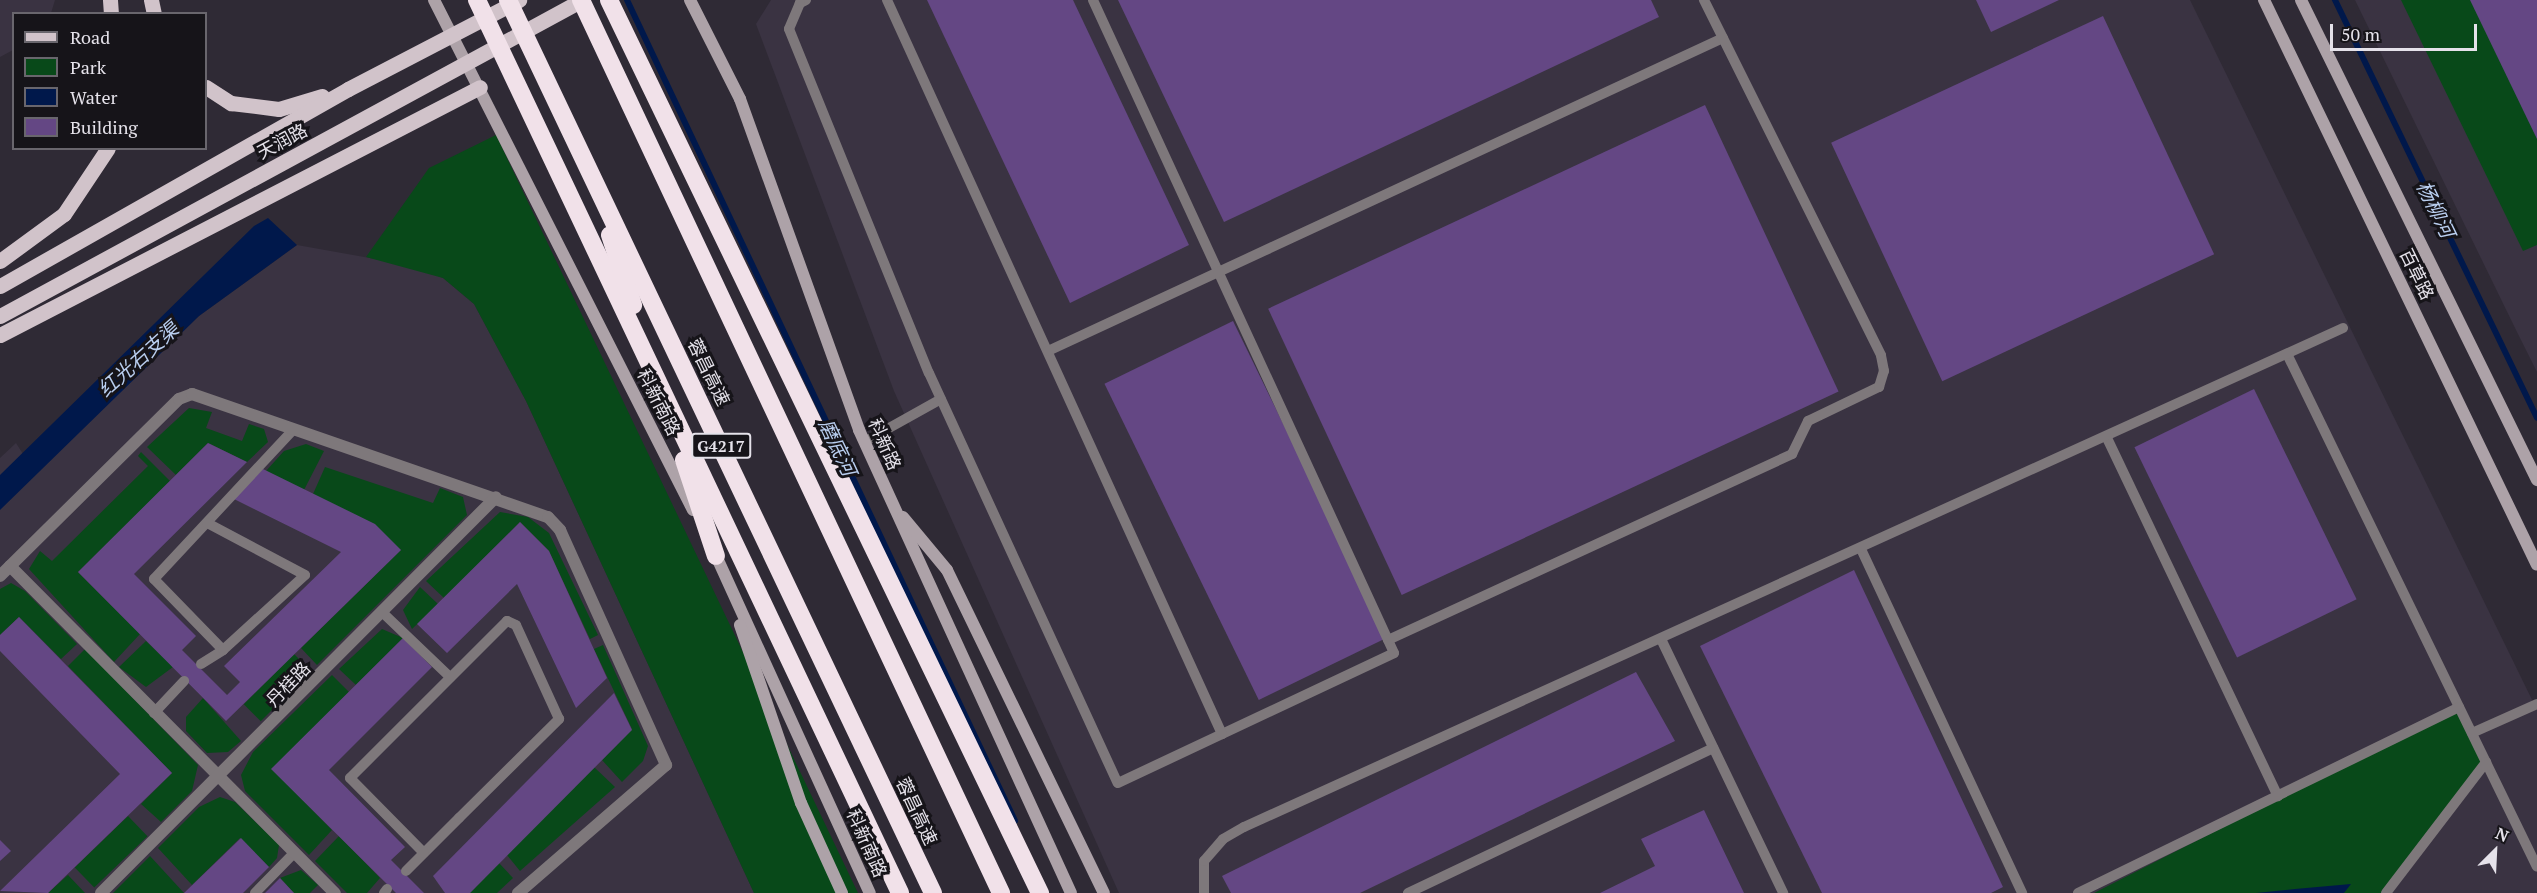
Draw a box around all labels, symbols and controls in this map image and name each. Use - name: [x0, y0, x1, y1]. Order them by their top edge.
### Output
- legend: [12, 12, 207, 150]
- scale bar: [2333, 12, 2480, 50]
- text: 50 m: [2341, 22, 2380, 46]
- text: Road: [70, 25, 110, 49]
- text: Park: [70, 55, 106, 79]
- text: Water: [70, 85, 117, 109]
- text: Building: [70, 115, 138, 139]
- street label: 天润路: [253, 119, 311, 163]
- water label: 杨柳河: [2412, 177, 2460, 241]
- street label: 百草路: [2395, 245, 2439, 303]
- water label: 红光右支渠: [93, 317, 183, 401]
- street label: 蓉昌高速: [684, 335, 734, 409]
- street label: 科新南路: [633, 365, 685, 439]
- water label: 磨底河: [814, 415, 862, 479]
- street label: 科新路: [864, 415, 906, 473]
- road number: G4217: [691, 433, 751, 459]
- street label: 丹桂路: [261, 657, 315, 711]
- street label: 蓉昌高速: [892, 774, 942, 848]
- street label: 科新南路: [842, 806, 892, 880]
- north arrow: [2465, 821, 2525, 881]
- text: N: [2492, 822, 2512, 847]

